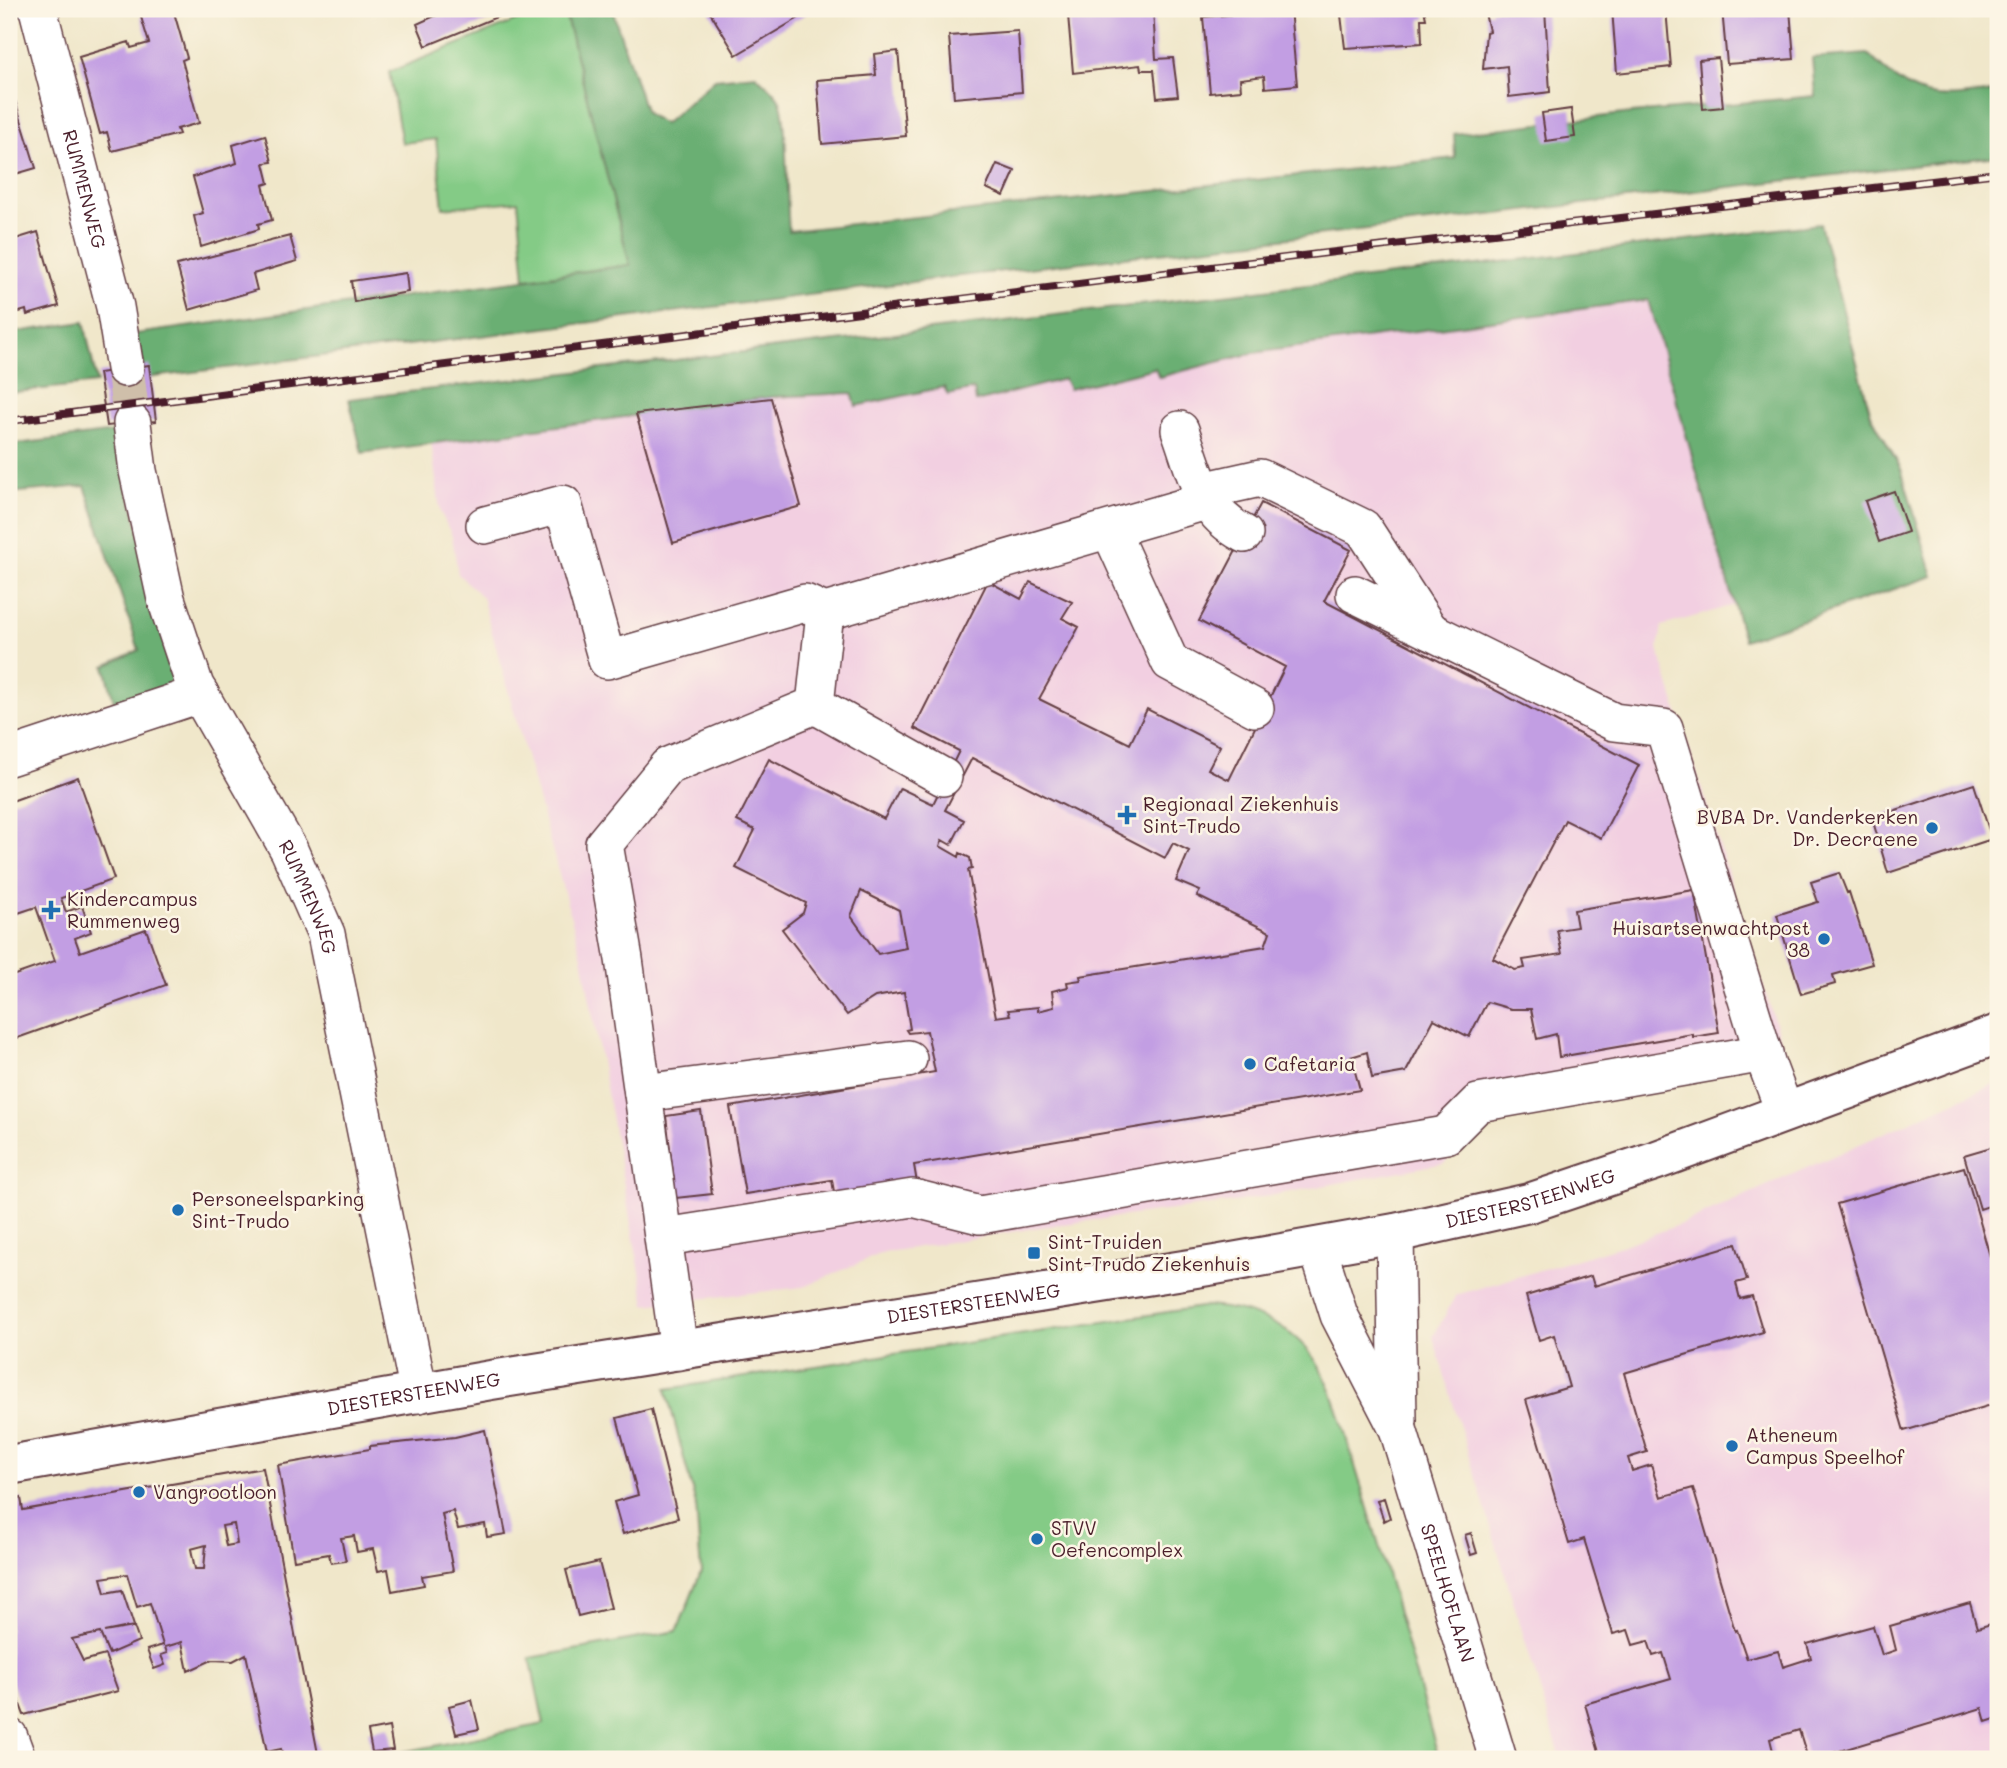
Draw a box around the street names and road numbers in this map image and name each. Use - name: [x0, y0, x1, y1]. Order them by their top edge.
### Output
- street label: RUMMENWEG: [58, 127, 112, 251]
- street label: RUMMENWEG: [274, 835, 343, 956]
- street label: DIESTERSTEENWEG: [1443, 1162, 1618, 1233]
- street label: DIESTERSTEENWEG: [885, 1277, 1062, 1329]
- street label: DIESTERSTEENWEG: [325, 1366, 502, 1421]
- street label: SPEELHOFLAAN: [1415, 1520, 1481, 1665]

